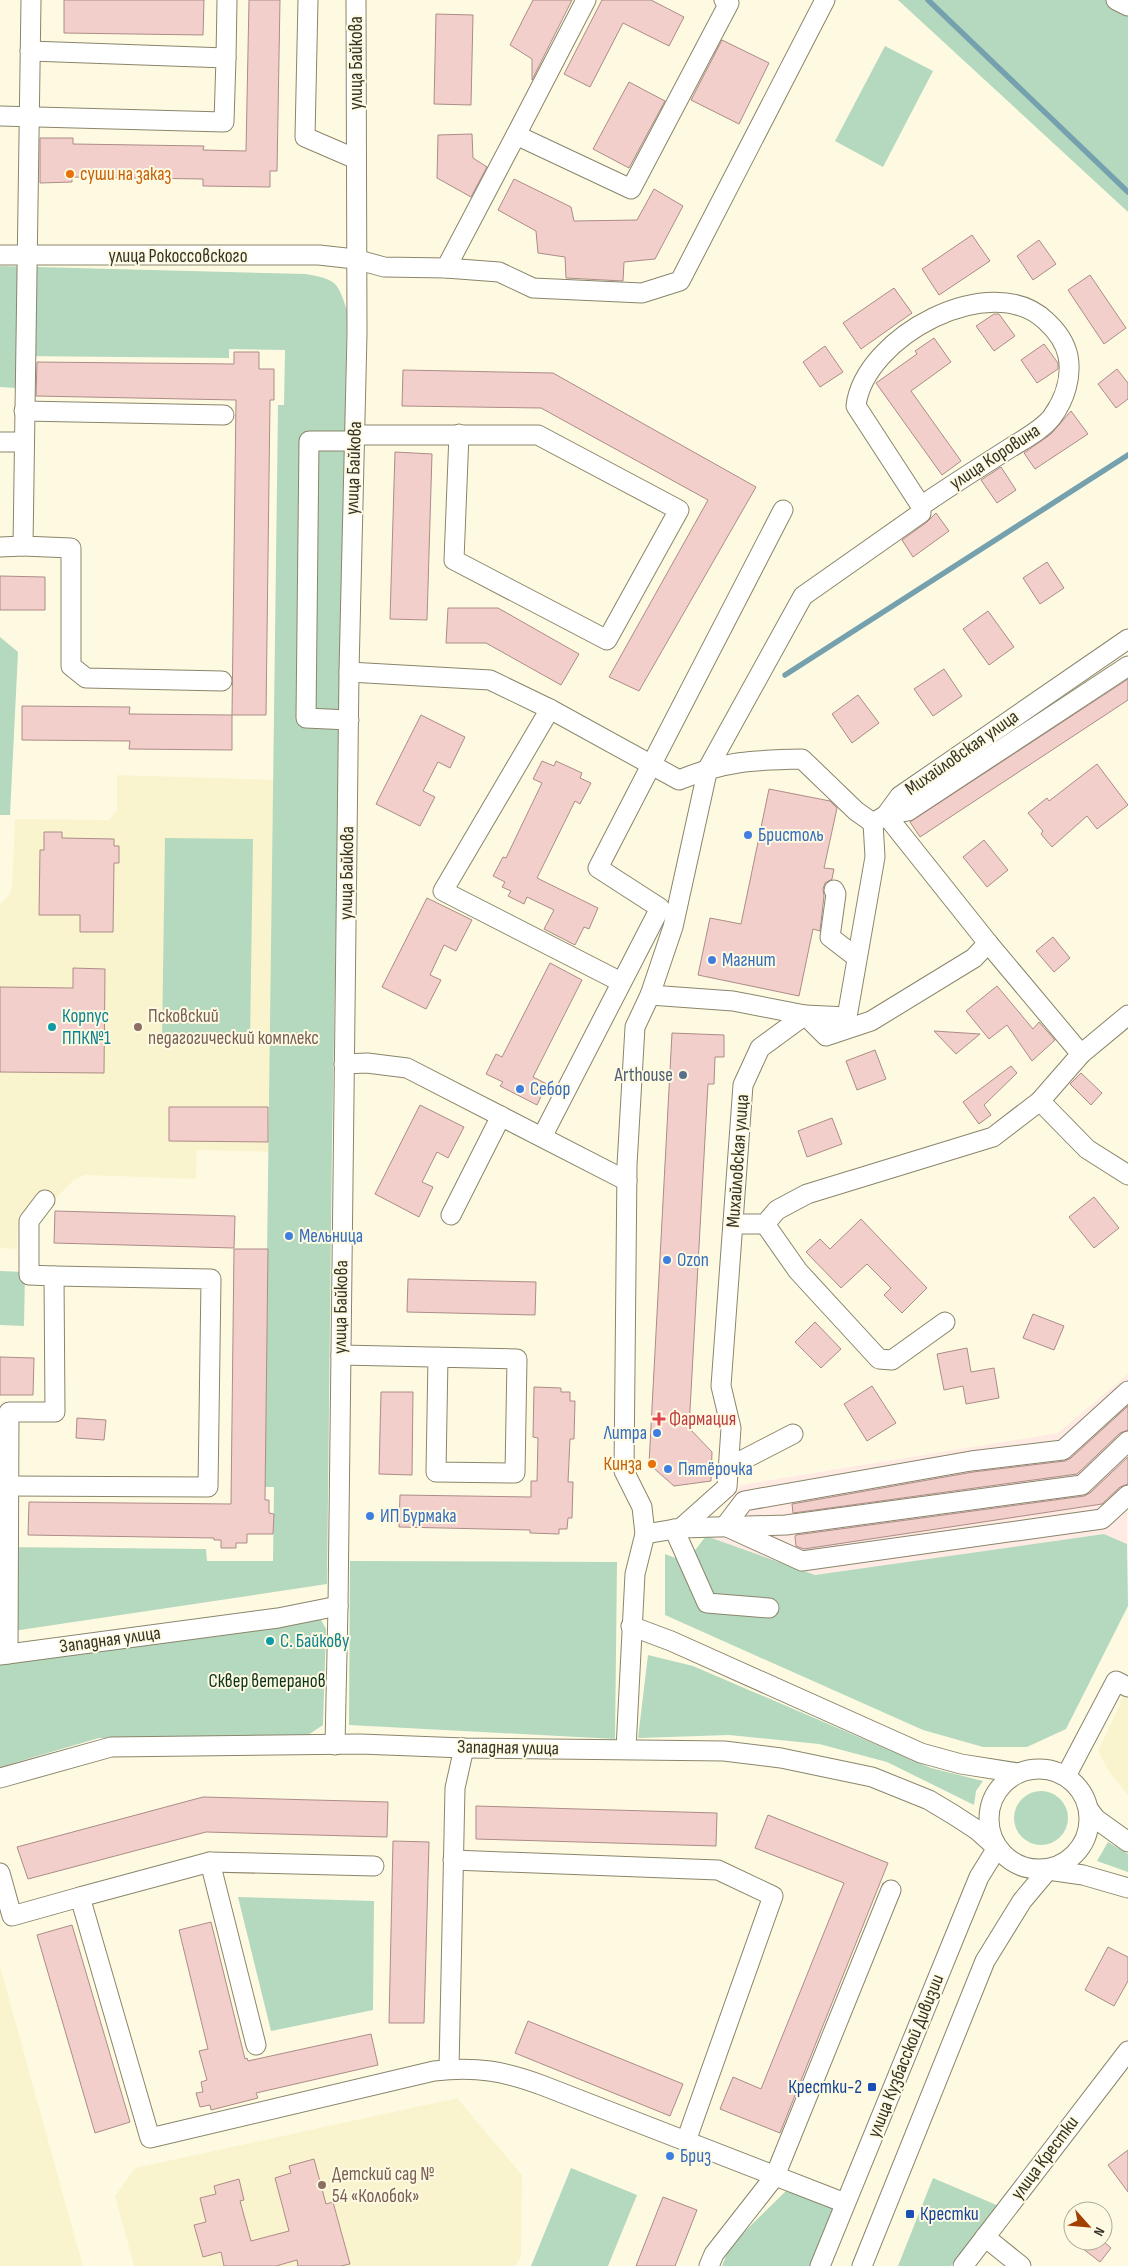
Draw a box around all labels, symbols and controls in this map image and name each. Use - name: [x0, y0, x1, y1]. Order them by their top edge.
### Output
- street label: улица Байкова: [345, 16, 368, 110]
- place label: суши на заказ: [80, 163, 171, 186]
- marker: суши на заказ: [64, 168, 76, 180]
- street label: улица Рокоссовского: [108, 245, 248, 268]
- street label: улица Коровина: [945, 419, 1045, 495]
- street label: улица Байкова: [341, 421, 367, 515]
- street label: Михайловская улица: [901, 705, 1023, 801]
- place label: Бристоль: [758, 824, 824, 847]
- street label: улица Байкова: [335, 826, 359, 920]
- marker: Бристоль: [742, 829, 754, 841]
- place label: Магнит: [722, 949, 776, 972]
- marker: Магнит: [706, 954, 718, 966]
- place label: Корпус ППК№1: [62, 1005, 111, 1050]
- place label: Псковский педагогический комплекс: [148, 1005, 319, 1050]
- marker: Корпус ППК№1: [46, 1021, 58, 1033]
- marker: Псковский педагогический комплекс: [132, 1021, 144, 1033]
- place label: Arthouse: [614, 1064, 673, 1087]
- marker: Arthouse: [677, 1069, 689, 1081]
- place label: Себор: [530, 1078, 570, 1101]
- marker: Себор: [514, 1083, 526, 1095]
- street label: Михайловская улица: [722, 1094, 754, 1228]
- place label: Мельница: [299, 1225, 363, 1248]
- marker: Мельница: [283, 1230, 295, 1242]
- place label: Ozon: [677, 1249, 709, 1272]
- marker: Ozon: [661, 1254, 673, 1266]
- street label: улица Байкова: [329, 1260, 353, 1354]
- place label: Фармация: [669, 1408, 736, 1431]
- marker: Фармация: [653, 1413, 665, 1425]
- place label: Литра: [603, 1422, 647, 1445]
- marker: Литра: [651, 1427, 663, 1439]
- place label: Кинза: [604, 1453, 642, 1476]
- marker: Кинза: [646, 1458, 658, 1470]
- place label: Пятёрочка: [678, 1458, 753, 1481]
- marker: Пятёрочка: [662, 1463, 674, 1475]
- place label: ИП Бурмака: [380, 1505, 457, 1528]
- marker: ИП Бурмака: [364, 1510, 376, 1522]
- street label: Западная улица: [58, 1622, 162, 1658]
- place label: С. Байкову: [280, 1630, 350, 1653]
- marker: С. Байкову: [264, 1635, 276, 1647]
- park label: Сквер ветеранов: [208, 1670, 326, 1693]
- street label: Западная улица: [457, 1736, 559, 1760]
- street label: улица Кузбасской Дивизии: [863, 1971, 949, 2141]
- place label: Крестки-2: [788, 2076, 862, 2099]
- marker: Крестки-2: [866, 2081, 878, 2093]
- street label: улица Крестки: [1006, 2112, 1084, 2204]
- place label: Бриз: [680, 2145, 711, 2168]
- marker: Бриз: [664, 2150, 676, 2162]
- place label: Детский сад № 54 «Колобок»: [332, 2163, 435, 2208]
- marker: Детский сад № 54 «Колобок»: [316, 2179, 328, 2191]
- north arrow: [1063, 2201, 1113, 2251]
- place label: Крестки: [920, 2203, 979, 2226]
- marker: Крестки: [904, 2208, 916, 2220]
- text: N: [1090, 2224, 1108, 2239]

